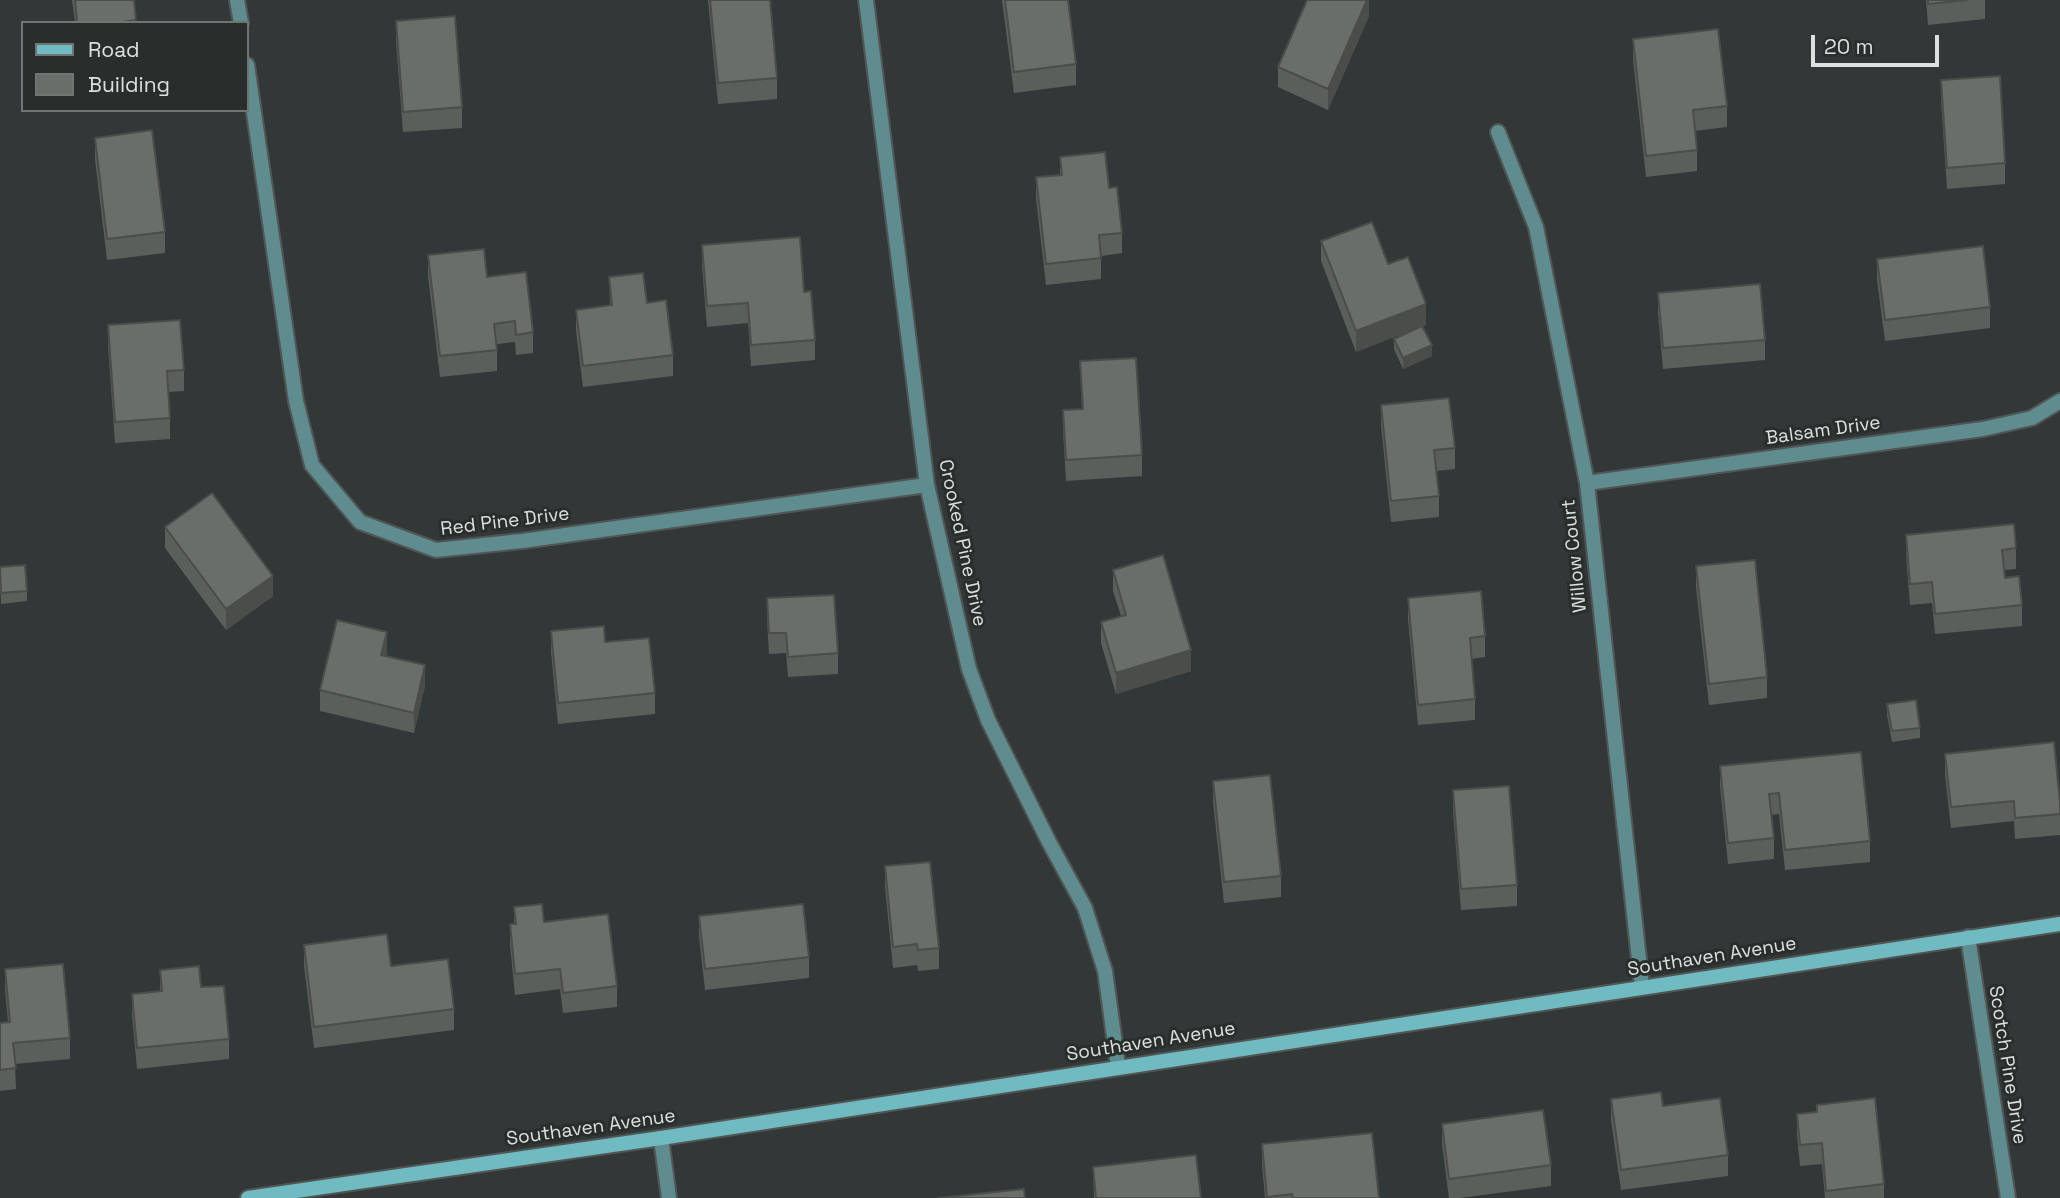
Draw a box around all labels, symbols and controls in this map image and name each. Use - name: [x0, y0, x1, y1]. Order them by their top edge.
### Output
- legend: [21, 21, 248, 112]
- scale bar: [1815, 21, 1943, 65]
- text: 20 m: [1824, 33, 1874, 60]
- text: Road: [88, 36, 140, 63]
- text: Building: [88, 71, 170, 98]
- street label: Balsam Drive: [1764, 412, 1882, 450]
- street label: Crooked Pine Drive: [933, 458, 991, 628]
- street label: Willow Court: [1558, 498, 1592, 614]
- street label: Red Pine Drive: [439, 503, 571, 541]
- street label: Southaven Avenue: [1626, 932, 1798, 982]
- street label: Scotch Pine Drive: [1983, 984, 2031, 1146]
- street label: Southaven Avenue: [1065, 1017, 1237, 1067]
- street label: Southaven Avenue: [505, 1105, 677, 1151]

